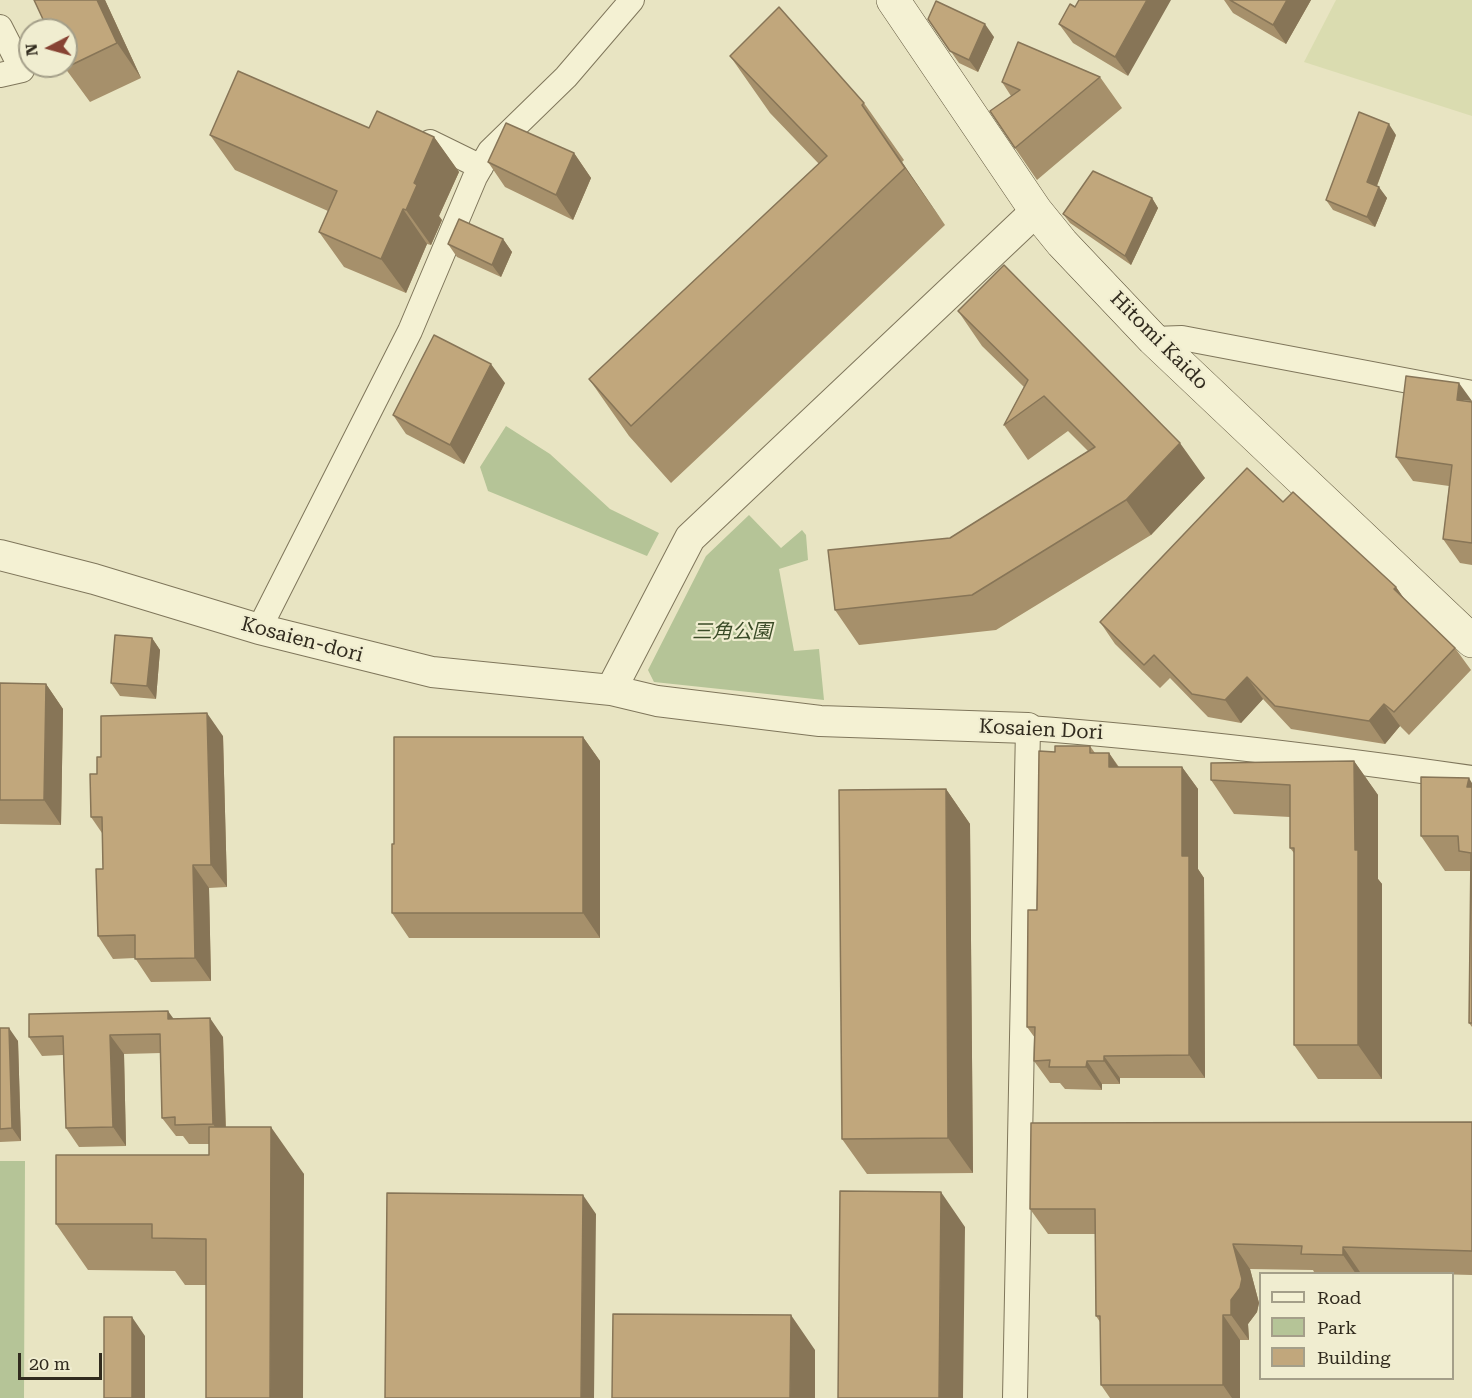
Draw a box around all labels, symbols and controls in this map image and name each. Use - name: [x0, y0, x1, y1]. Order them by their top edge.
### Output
- north arrow: [18, 18, 78, 78]
- text: N: [21, 43, 42, 57]
- street label: Hitomi Kaido: [1105, 287, 1213, 395]
- street label: Kosaien-dori: [238, 612, 366, 668]
- park label: 三角公園: [692, 620, 772, 644]
- street label: Kosaien Dori: [978, 715, 1104, 745]
- legend: [1259, 1272, 1454, 1380]
- text: Road: [1317, 1287, 1361, 1308]
- text: Park: [1317, 1317, 1357, 1338]
- scale bar: [21, 1341, 105, 1379]
- text: Building: [1317, 1347, 1391, 1368]
- text: 20 m: [29, 1353, 70, 1374]

